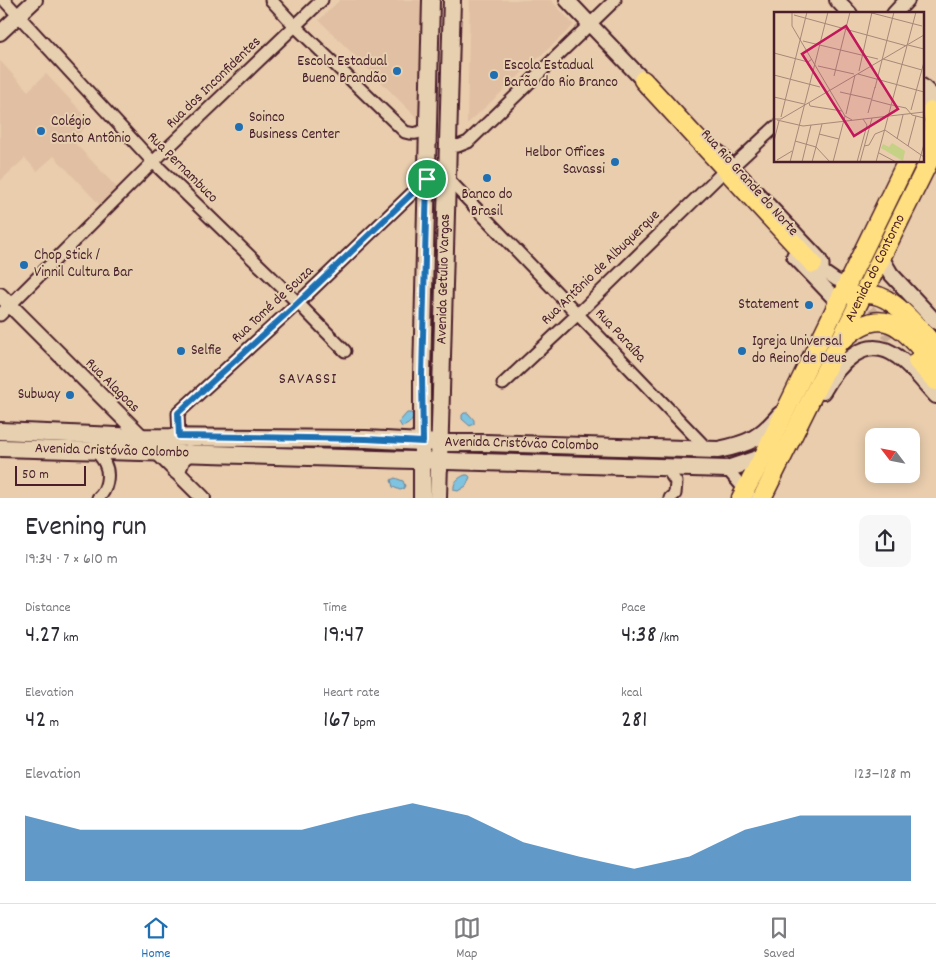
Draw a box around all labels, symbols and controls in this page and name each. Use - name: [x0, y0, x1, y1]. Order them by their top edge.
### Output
- inset map: [774, 12, 924, 162]
- street label: Rua dos Inconfidentes: [161, 32, 267, 134]
- place label: Escola Estadual Bueno Brandão: [297, 51, 387, 90]
- place label: Escola Estadual Barão do Rio Branco: [504, 55, 618, 94]
- marker: Escola Estadual Bueno Brandão: [391, 65, 403, 77]
- marker: Escola Estadual Barão do Rio Branco: [488, 69, 500, 81]
- place label: Soinco Business Center: [249, 107, 340, 146]
- place label: Colégio Santo Antônio: [51, 111, 131, 150]
- marker: Soinco Business Center: [233, 121, 245, 133]
- marker: Colégio Santo Antônio: [35, 125, 47, 137]
- street label: Rua Rio Grande do Norte: [695, 125, 803, 242]
- street label: Rua Pernambuco: [141, 127, 223, 209]
- place label: Helbor Offices Savassi: [525, 142, 605, 181]
- marker: Helbor Offices Savassi: [609, 156, 621, 168]
- pin: [406, 158, 448, 200]
- icon: arrive: [413, 165, 441, 193]
- marker: Banco do Brasil: [481, 172, 493, 184]
- place label: Banco do Brasil: [462, 184, 513, 223]
- street label: Rua Antônio de Albuquerque: [536, 205, 666, 331]
- street label: Avenida do Contorno: [840, 211, 912, 326]
- street label: Avenida Getúlio Vargas: [431, 213, 457, 345]
- place label: Chop Stick / Vinnil Cultura Bar: [34, 245, 133, 284]
- marker: Chop Stick / Vinnil Cultura Bar: [18, 259, 30, 271]
- street label: Rua Tomé de Souza: [227, 260, 320, 349]
- place label: Statement: [738, 294, 799, 316]
- marker: Statement: [803, 299, 815, 311]
- street label: Rua Paraíba: [589, 304, 652, 369]
- place label: Igreja Universal do Reino de Deus: [752, 331, 847, 370]
- place label: Selfie: [191, 340, 222, 362]
- marker: Selfie: [175, 345, 187, 357]
- marker: Igreja Universal do Reino de Deus: [736, 345, 748, 357]
- street label: Rua Alagoas: [80, 354, 144, 418]
- district label: SAVASSI: [279, 368, 337, 391]
- place label: Subway: [18, 384, 61, 406]
- marker: Subway: [64, 389, 76, 401]
- north arrow: [865, 428, 920, 482]
- map controls: [865, 428, 920, 483]
- street label: Avenida Cristóvão Colombo: [445, 432, 600, 457]
- street label: Avenida Cristóvão Colombo: [34, 438, 190, 464]
- scale bar: [15, 463, 86, 486]
- text: 50 m: [22, 465, 49, 485]
- text: Evening run: [25, 509, 147, 549]
- button: share: [859, 515, 911, 567]
- text: 19:34 · 7 × 610 m: [25, 548, 118, 571]
- text: Distance: [25, 598, 71, 618]
- text: Time: [323, 598, 347, 618]
- text: Pace: [621, 598, 646, 618]
- text: 4.27: [25, 618, 60, 654]
- text: 19:47: [323, 618, 364, 654]
- text: 4:38: [621, 618, 657, 654]
- text: km: [60, 628, 79, 648]
- text: /km: [657, 628, 679, 648]
- text: Elevation: [25, 683, 74, 703]
- text: Heart rate: [323, 683, 380, 703]
- text: kcal: [621, 683, 642, 703]
- text: 42: [25, 703, 46, 739]
- text: 167: [323, 703, 350, 739]
- text: 281: [621, 703, 647, 739]
- text: m: [46, 713, 59, 733]
- text: bpm: [350, 713, 376, 733]
- text: Elevation: [25, 763, 81, 786]
- text: 123–128 m: [854, 763, 911, 786]
- tab: Home: [141, 914, 170, 964]
- tab: Map: [453, 914, 481, 964]
- tab: Saved: [763, 914, 795, 964]

